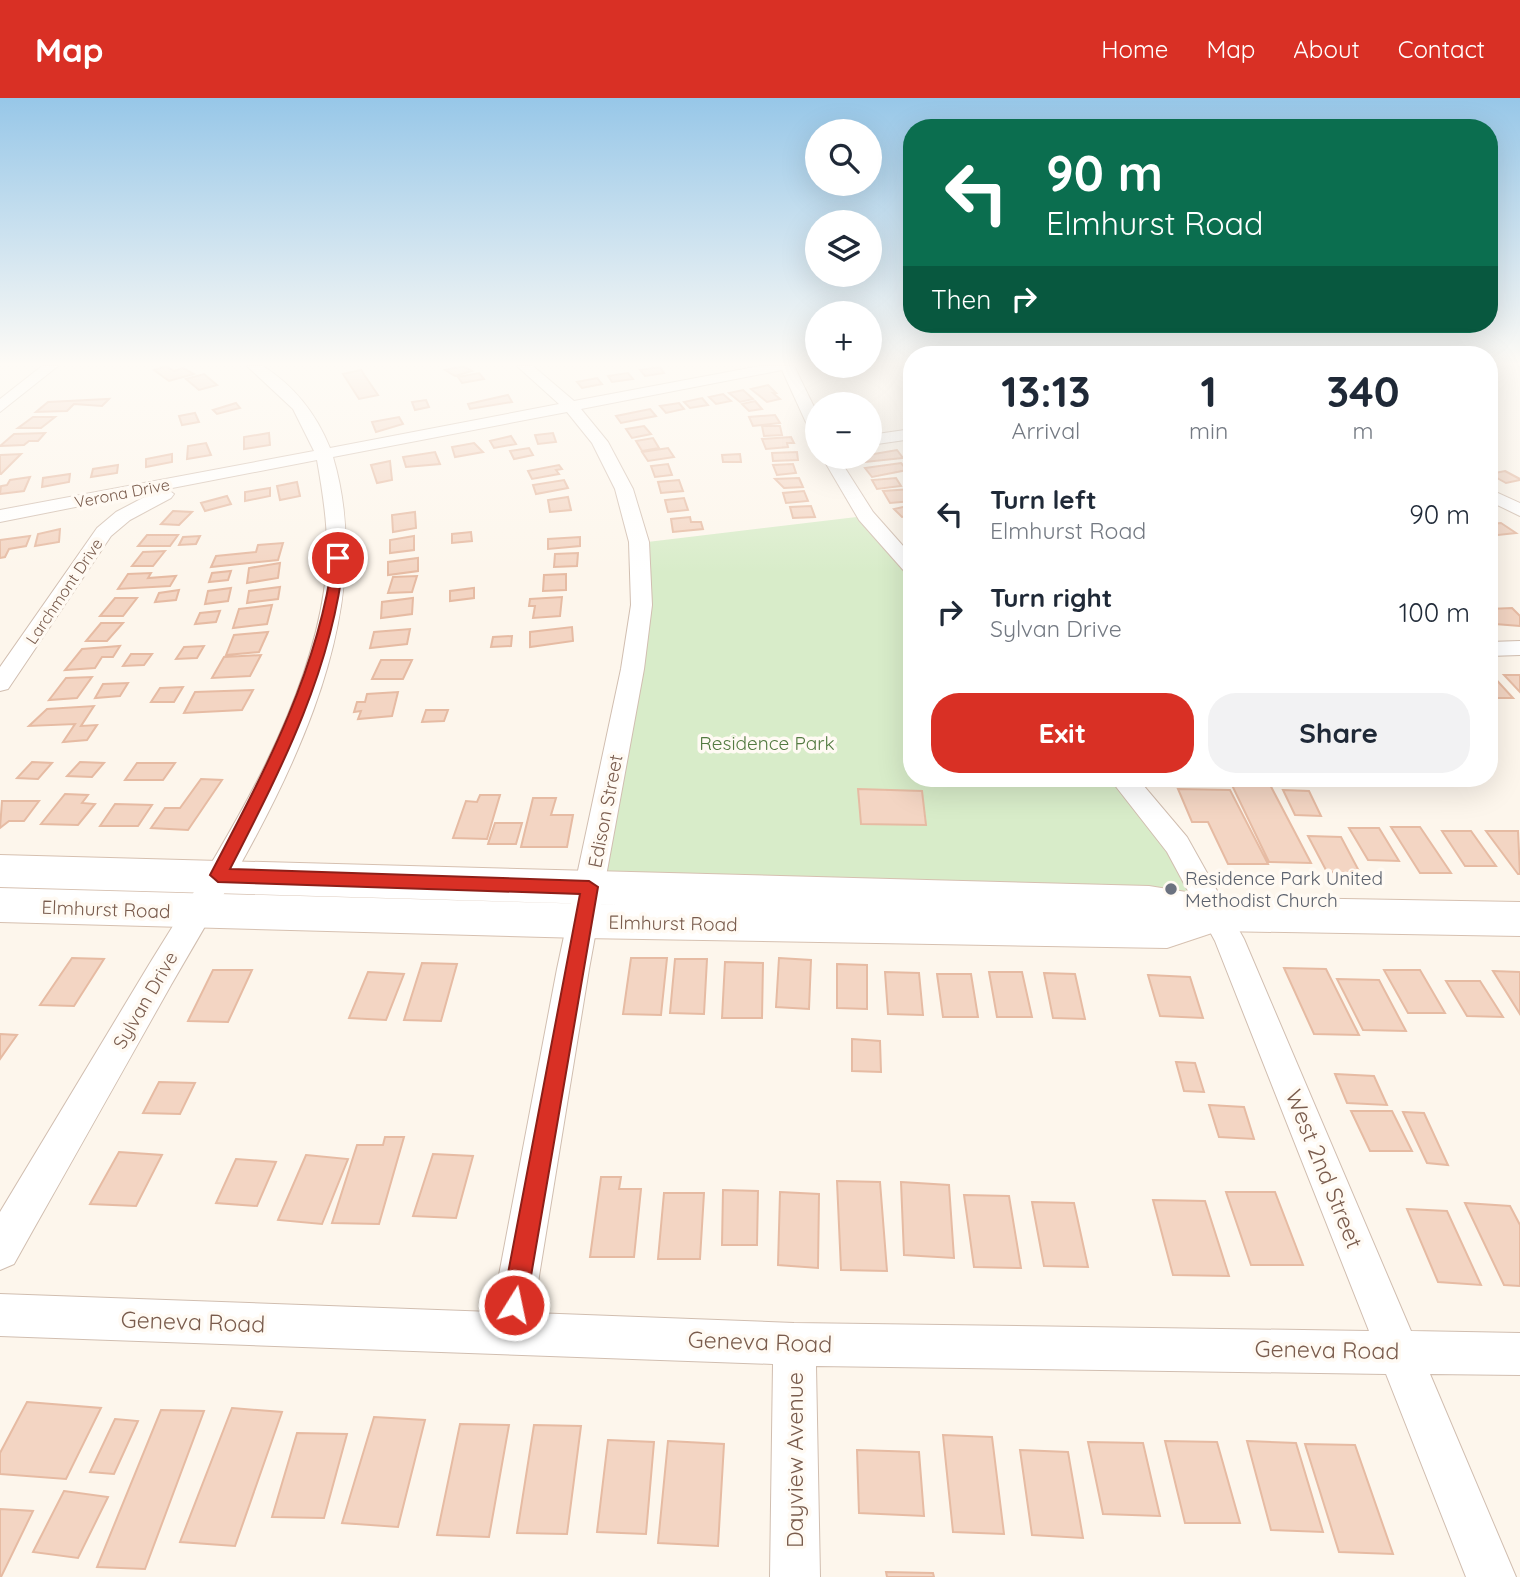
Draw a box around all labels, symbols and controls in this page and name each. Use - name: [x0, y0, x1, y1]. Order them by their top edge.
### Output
- text: Map: [35, 29, 103, 70]
- text: Home: [1101, 34, 1168, 64]
- text: Map: [1206, 34, 1255, 64]
- text: About: [1293, 34, 1360, 64]
- text: Contact: [1398, 34, 1485, 64]
- map controls: [805, 119, 882, 469]
- button: search: [805, 119, 882, 196]
- text: 90 m: [1046, 142, 1163, 203]
- icon: left: [931, 147, 1022, 238]
- text: Elmhurst Road: [1046, 203, 1263, 243]
- button: layers: [805, 210, 882, 287]
- icon: right: [1005, 280, 1043, 318]
- text: Then: [931, 283, 991, 316]
- button: +: [805, 301, 882, 378]
- text: 13:13: [1001, 365, 1091, 418]
- text: 1: [1200, 365, 1217, 418]
- text: 340: [1327, 365, 1400, 418]
- button: −: [805, 392, 882, 469]
- text: Arrival: [1012, 416, 1080, 445]
- text: min: [1189, 416, 1228, 445]
- text: m: [1353, 416, 1374, 445]
- street label: Verona Drive: [73, 474, 171, 512]
- text: Turn left: [990, 483, 1097, 516]
- icon: left: [931, 495, 969, 533]
- text: 90 m: [1409, 498, 1470, 531]
- text: Elmhurst Road: [990, 516, 1146, 545]
- pin: [308, 528, 368, 588]
- street label: Larchmont Drive: [21, 534, 107, 648]
- icon: arrive: [319, 539, 357, 577]
- text: Turn right: [990, 581, 1112, 614]
- icon: right: [931, 593, 969, 631]
- text: 100 m: [1399, 596, 1470, 629]
- text: Sylvan Drive: [990, 614, 1122, 643]
- button: Exit: [931, 693, 1194, 773]
- button: Share: [1208, 693, 1470, 773]
- park label: Residence Park: [699, 731, 835, 755]
- street label: Edison Street: [582, 752, 628, 870]
- place label: Residence Park United Methodist Church: [1185, 866, 1383, 912]
- marker: Residence Park United Methodist Church: [1163, 881, 1179, 897]
- street label: Elmhurst Road: [41, 895, 171, 923]
- street label: Elmhurst Road: [608, 910, 738, 936]
- street label: Sylvan Drive: [107, 947, 183, 1053]
- street label: West 2nd Street: [1279, 1085, 1370, 1253]
- position arrow: [477, 1268, 551, 1342]
- street label: Geneva Road: [120, 1304, 266, 1339]
- street label: Geneva Road: [687, 1324, 833, 1359]
- street label: Geneva Road: [1254, 1334, 1400, 1365]
- street label: Dayview Avenue: [780, 1372, 809, 1548]

